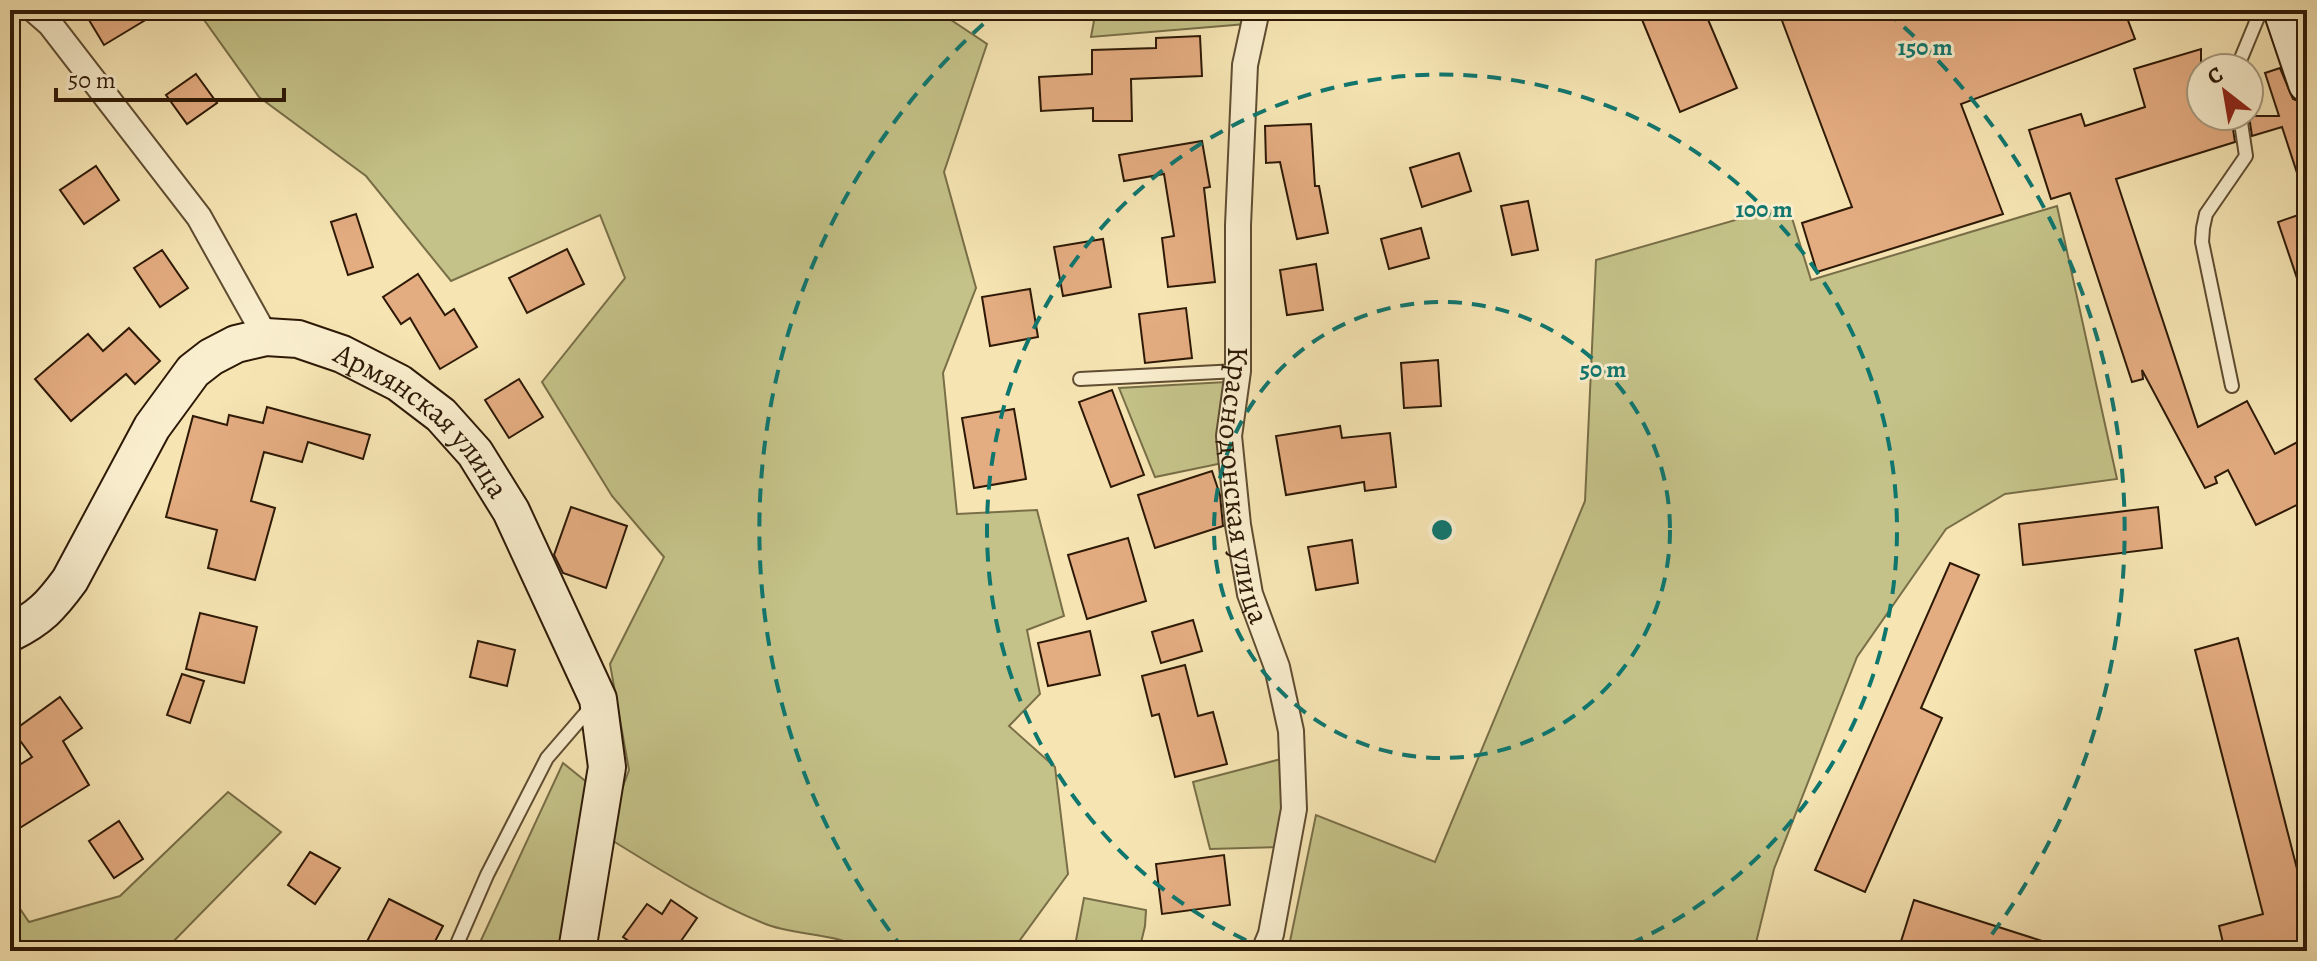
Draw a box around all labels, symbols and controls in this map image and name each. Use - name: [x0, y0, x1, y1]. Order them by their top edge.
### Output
- text: 150 m: [1897, 31, 1953, 63]
- scale bar: [56, 52, 284, 102]
- north arrow: [2185, 52, 2265, 132]
- text: С: [2202, 59, 2229, 92]
- text: 50 m: [68, 64, 116, 96]
- text: 100 m: [1735, 193, 1793, 225]
- street label: Армянская улица: [326, 333, 518, 506]
- street label: Краснодонская улица: [1209, 346, 1279, 630]
- text: 50 m: [1580, 353, 1626, 385]
- centre of rings: [1428, 516, 1456, 544]

